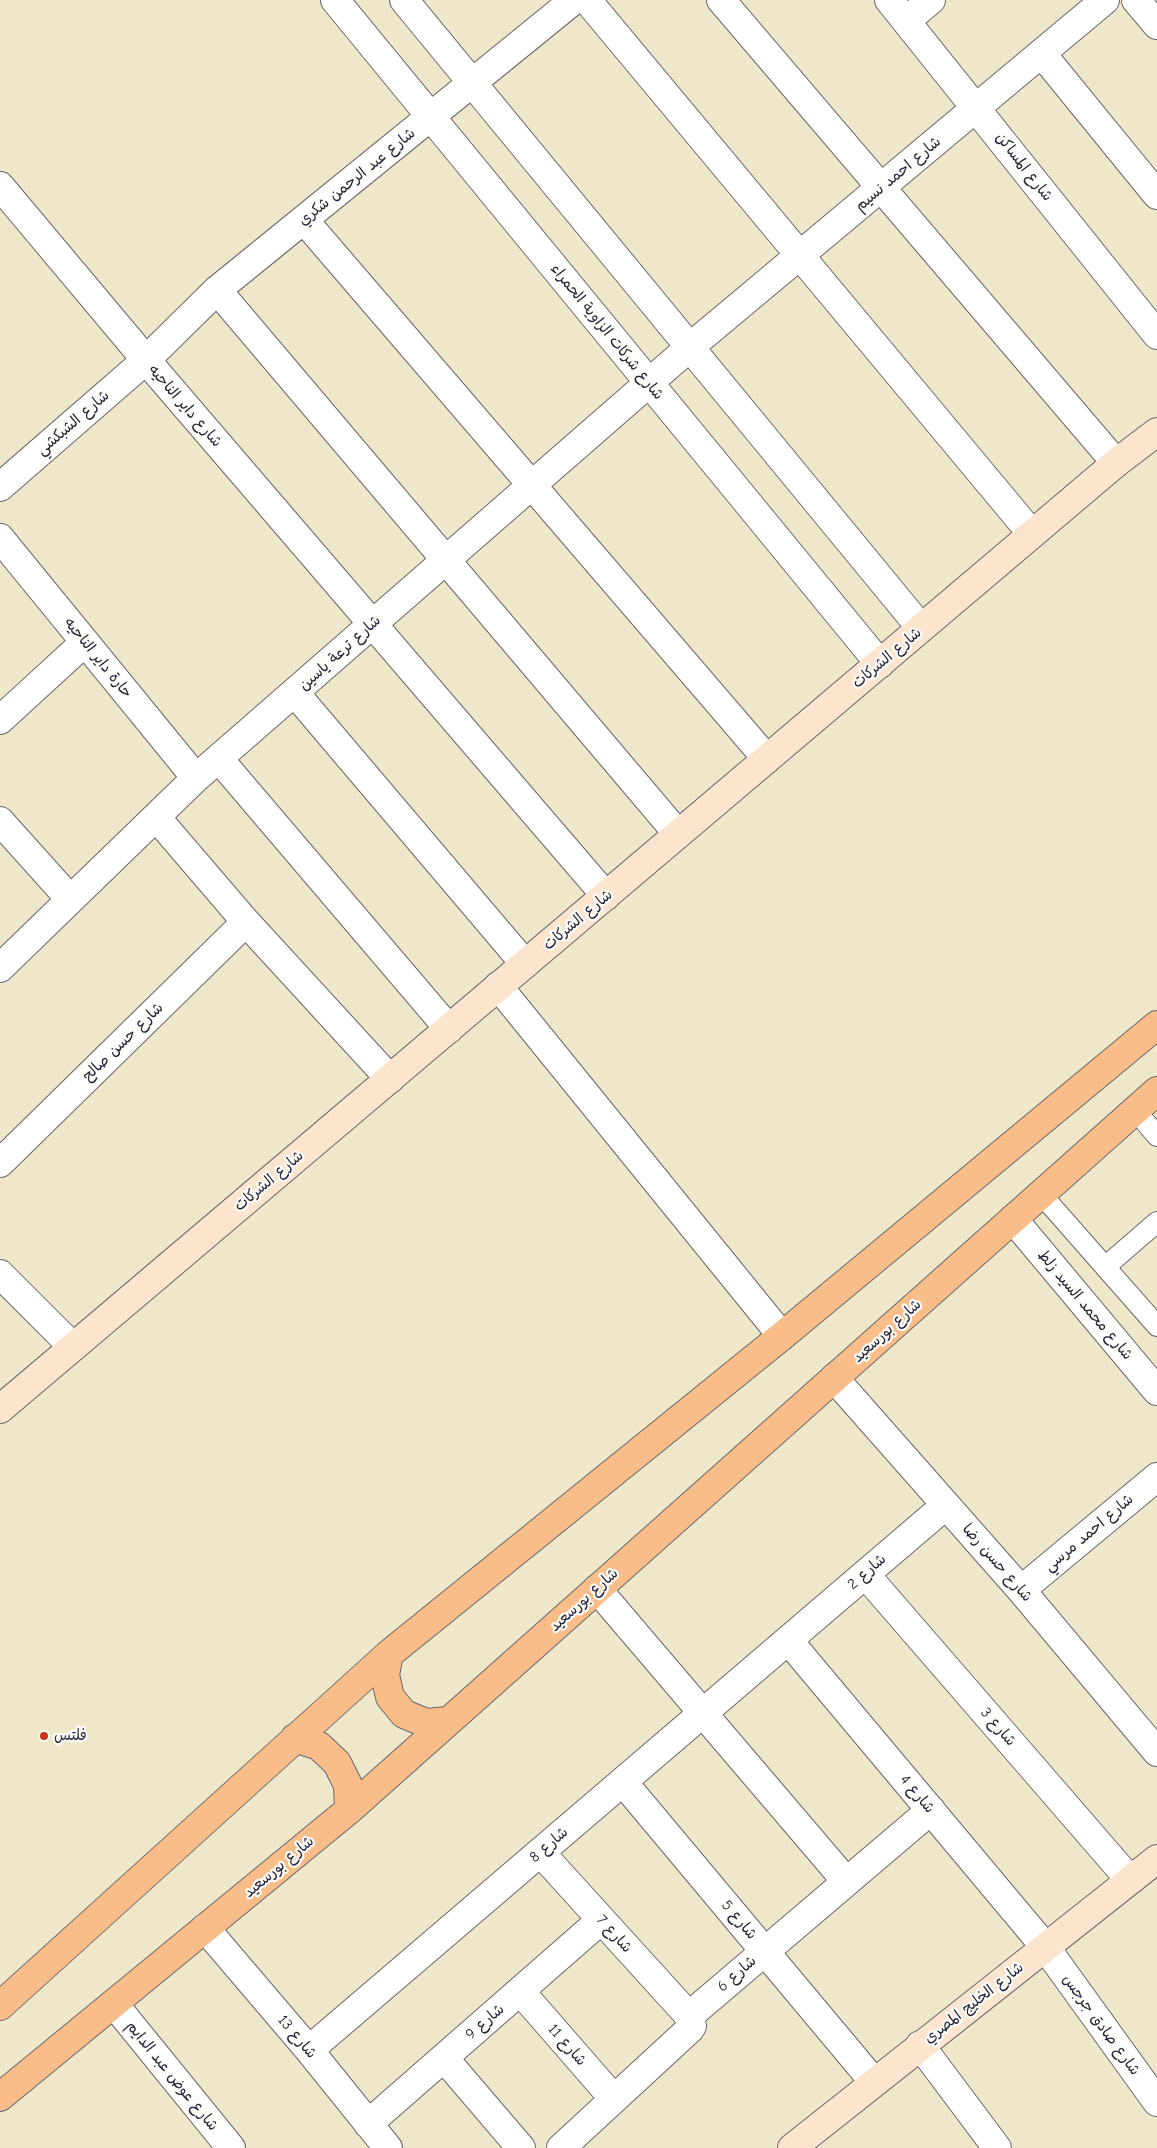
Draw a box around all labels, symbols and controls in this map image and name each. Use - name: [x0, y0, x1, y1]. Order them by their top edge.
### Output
- street label: شارع عبد الرحمن شكري: [295, 124, 419, 230]
- street label: شارع المساكن: [992, 129, 1056, 205]
- street label: شارع احمد نسيم: [851, 133, 945, 215]
- street label: شارع شركات الزاوية الحمراء: [547, 260, 667, 404]
- street label: شارع داير الناحيه: [144, 361, 226, 451]
- street label: شارع الشبكشي: [33, 387, 113, 459]
- street label: شارع ترعة ياسين: [295, 612, 385, 694]
- street label: حارة داير الناحيه: [60, 614, 136, 702]
- street label: شارع الشركات: [849, 624, 925, 692]
- street label: شارع الشركات: [540, 886, 616, 954]
- street label: شارع حسن صالح: [79, 999, 167, 1085]
- street label: شارع الشركات: [231, 1147, 307, 1215]
- street label: شارع محمد السيد زلط: [1034, 1246, 1136, 1364]
- street label: شارع بورسعيد: [849, 1296, 925, 1366]
- street label: شارع احمد مرسي: [1041, 1490, 1137, 1576]
- street label: شارع حسن رضا: [958, 1520, 1036, 1606]
- street label: شارع 2: [844, 1550, 890, 1594]
- street label: شارع بورسعيد: [546, 1565, 622, 1635]
- street label: شارع 3: [976, 1704, 1020, 1750]
- place label: فلتس: [54, 1727, 87, 1745]
- marker: فلتس: [38, 1730, 50, 1742]
- street label: شارع 4: [896, 1771, 938, 1817]
- street label: شارع 8: [526, 1823, 572, 1867]
- street label: شارع بورسعيد: [240, 1832, 318, 1902]
- street label: شارع 5: [717, 1897, 761, 1943]
- street label: شارع 7: [592, 1911, 636, 1957]
- street label: شارع 6: [714, 1952, 760, 1996]
- street label: شارع الخليج المصري: [921, 1959, 1027, 2047]
- street label: شارع صادق جرجس: [1058, 1971, 1144, 2079]
- street label: شارع 9: [462, 2000, 508, 2044]
- street label: شارع 13: [274, 2012, 320, 2062]
- street label: شارع عوض عبد الدايم: [122, 2017, 222, 2135]
- street label: شارع 11: [544, 2020, 590, 2070]

